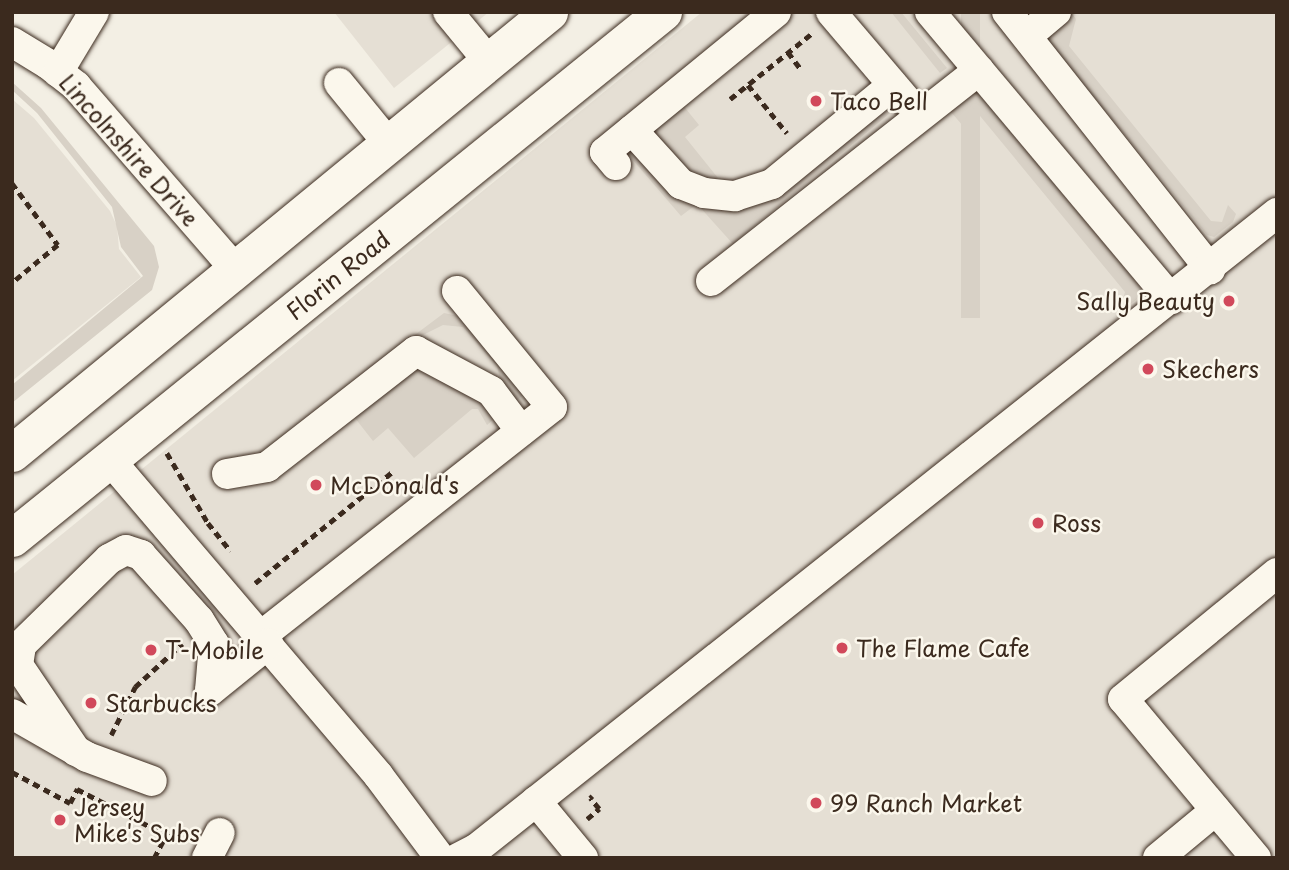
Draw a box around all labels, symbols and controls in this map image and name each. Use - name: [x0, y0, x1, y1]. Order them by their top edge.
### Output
- street label: Lincolnshire Drive: [53, 68, 205, 232]
- place label: Taco Bell: [830, 87, 931, 115]
- marker: Taco Bell: [808, 93, 824, 109]
- street label: Florin Road: [281, 225, 395, 325]
- place label: Sally Beauty: [1074, 287, 1215, 315]
- marker: Sally Beauty: [1221, 293, 1237, 309]
- place label: Skechers: [1162, 355, 1259, 383]
- marker: Skechers: [1140, 361, 1156, 377]
- place label: McDonald's: [330, 471, 459, 499]
- marker: McDonald's: [308, 477, 324, 493]
- place label: Ross: [1052, 509, 1101, 537]
- marker: Ross: [1030, 515, 1046, 531]
- place label: The Flame Cafe: [856, 634, 1031, 662]
- place label: T-Mobile: [165, 636, 264, 664]
- marker: The Flame Cafe: [834, 640, 850, 656]
- marker: T-Mobile: [143, 642, 159, 658]
- place label: Starbucks: [105, 689, 216, 717]
- marker: Starbucks: [83, 695, 99, 711]
- place label: 99 Ranch Market: [830, 789, 1022, 817]
- place label: Jersey Mike's Subs: [74, 793, 202, 847]
- marker: 99 Ranch Market: [808, 795, 824, 811]
- marker: Jersey Mike's Subs: [52, 812, 68, 828]

